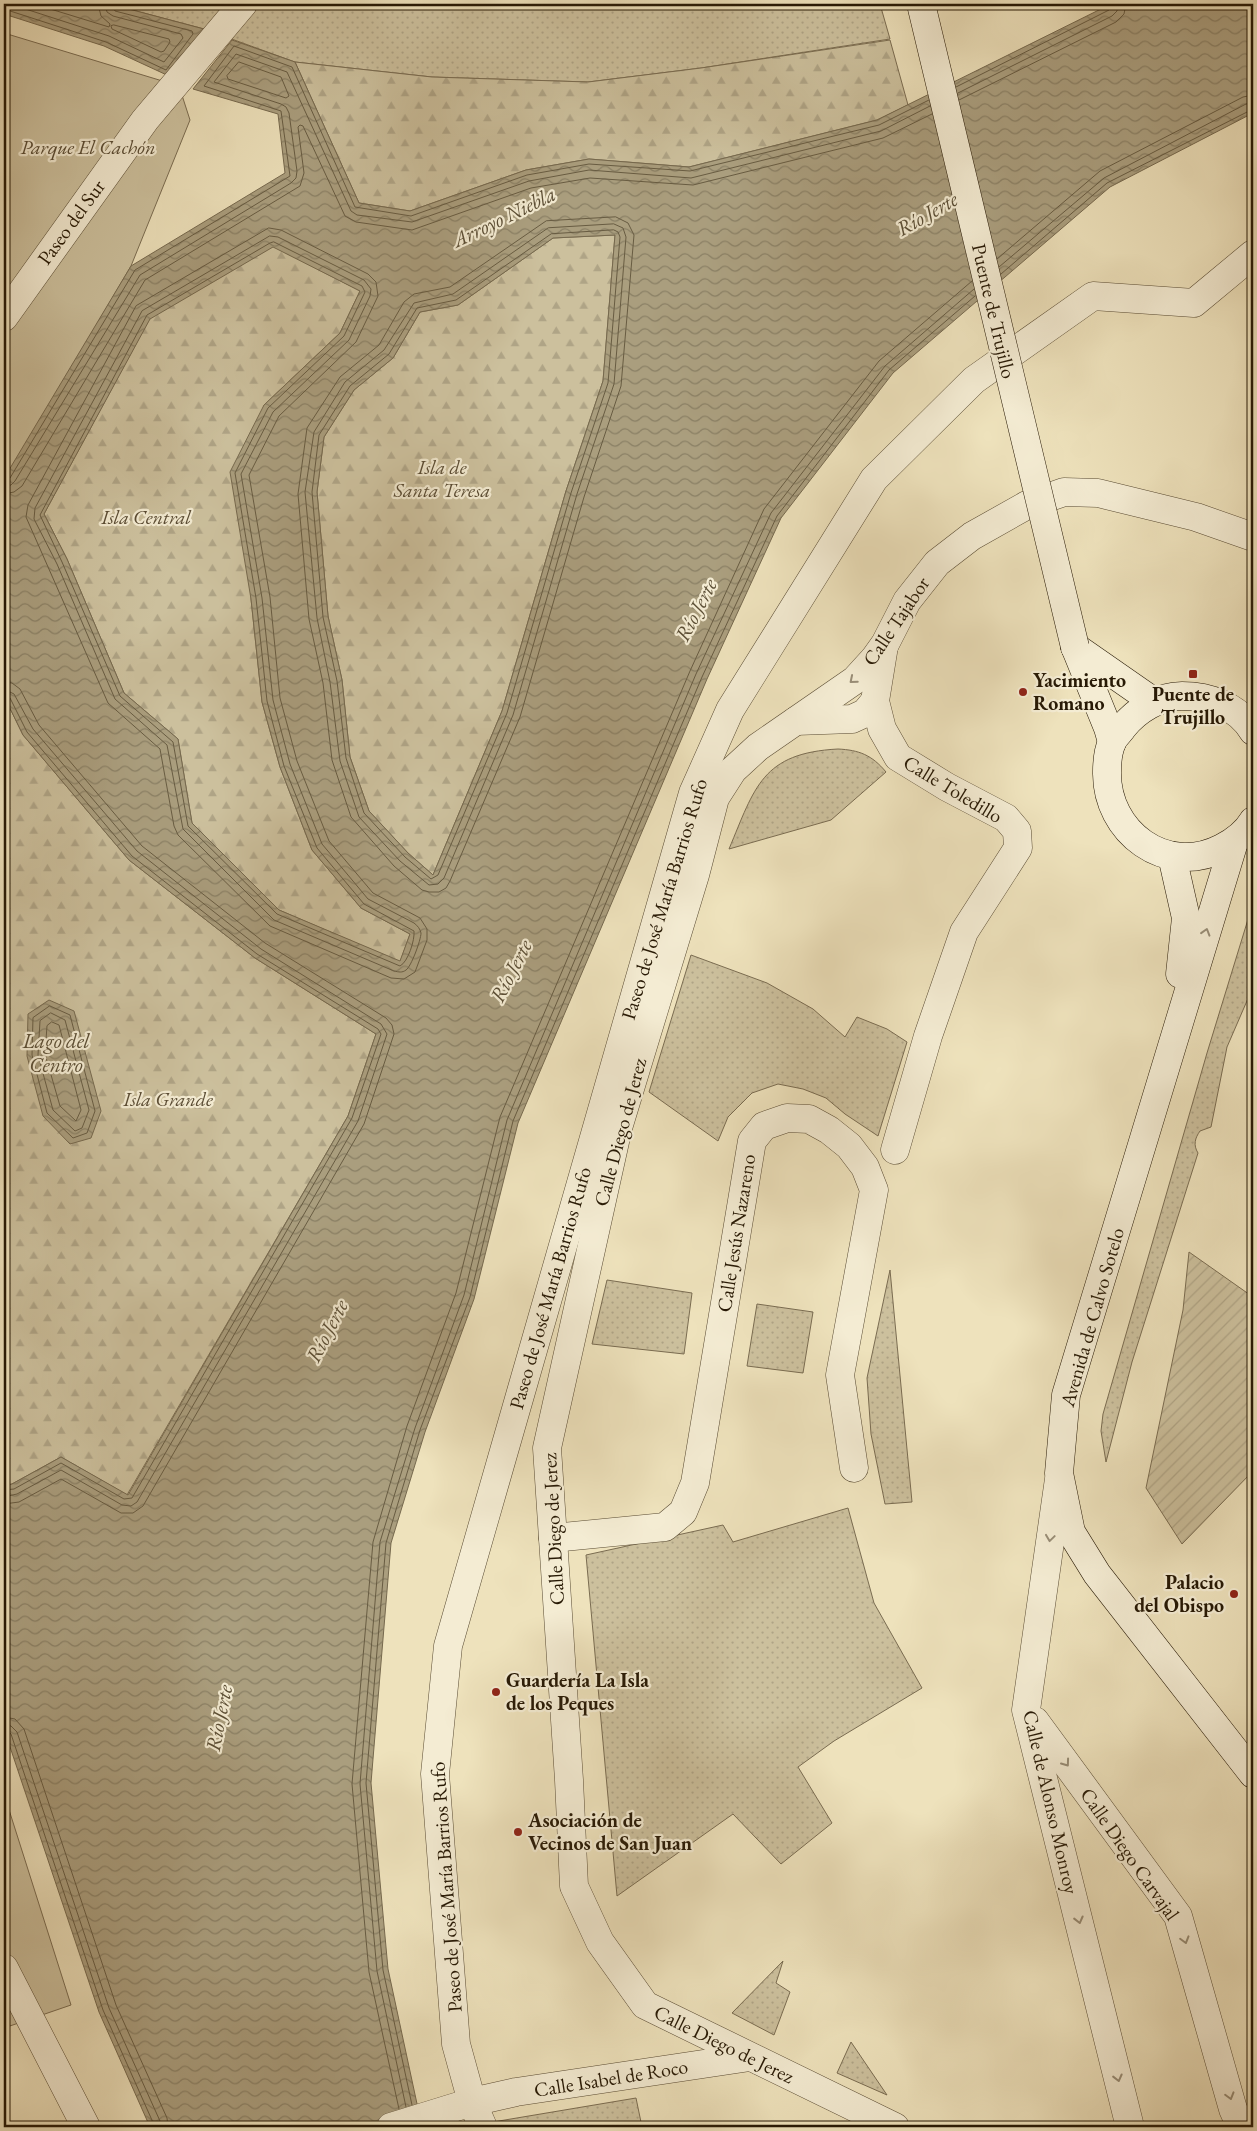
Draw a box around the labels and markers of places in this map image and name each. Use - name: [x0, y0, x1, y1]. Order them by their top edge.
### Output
- place label: Yacimiento Romano: [1033, 667, 1126, 716]
- marker: Puente de Trujillo: [1187, 668, 1199, 680]
- place label: Puente de Trujillo: [1152, 681, 1234, 730]
- marker: Yacimiento Romano: [1017, 686, 1029, 698]
- place label: Palacio del Obispo: [1134, 1569, 1224, 1618]
- marker: Palacio del Obispo: [1228, 1588, 1240, 1600]
- place label: Guardería La Isla de los Peques: [506, 1667, 649, 1716]
- marker: Guardería La Isla de los Peques: [490, 1686, 502, 1698]
- place label: Asociación de Vecinos de San Juan: [527, 1807, 692, 1856]
- marker: Asociación de Vecinos de San Juan: [512, 1826, 524, 1838]

